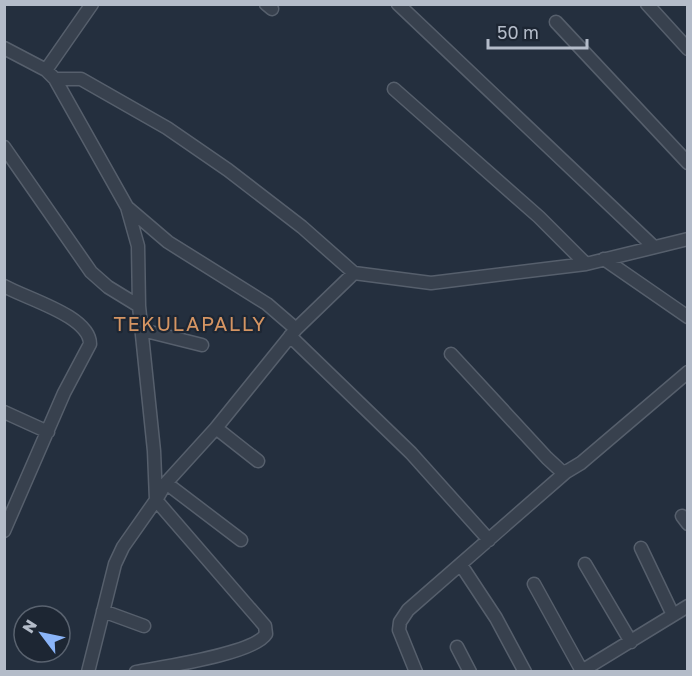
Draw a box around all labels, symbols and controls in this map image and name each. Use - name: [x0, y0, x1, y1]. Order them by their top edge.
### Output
- scale bar: [488, 12, 587, 50]
- text: 50 m: [497, 21, 539, 43]
- district label: TEKULAPALLY: [114, 311, 267, 335]
- north arrow: [12, 604, 72, 664]
- text: N: [18, 616, 41, 637]

